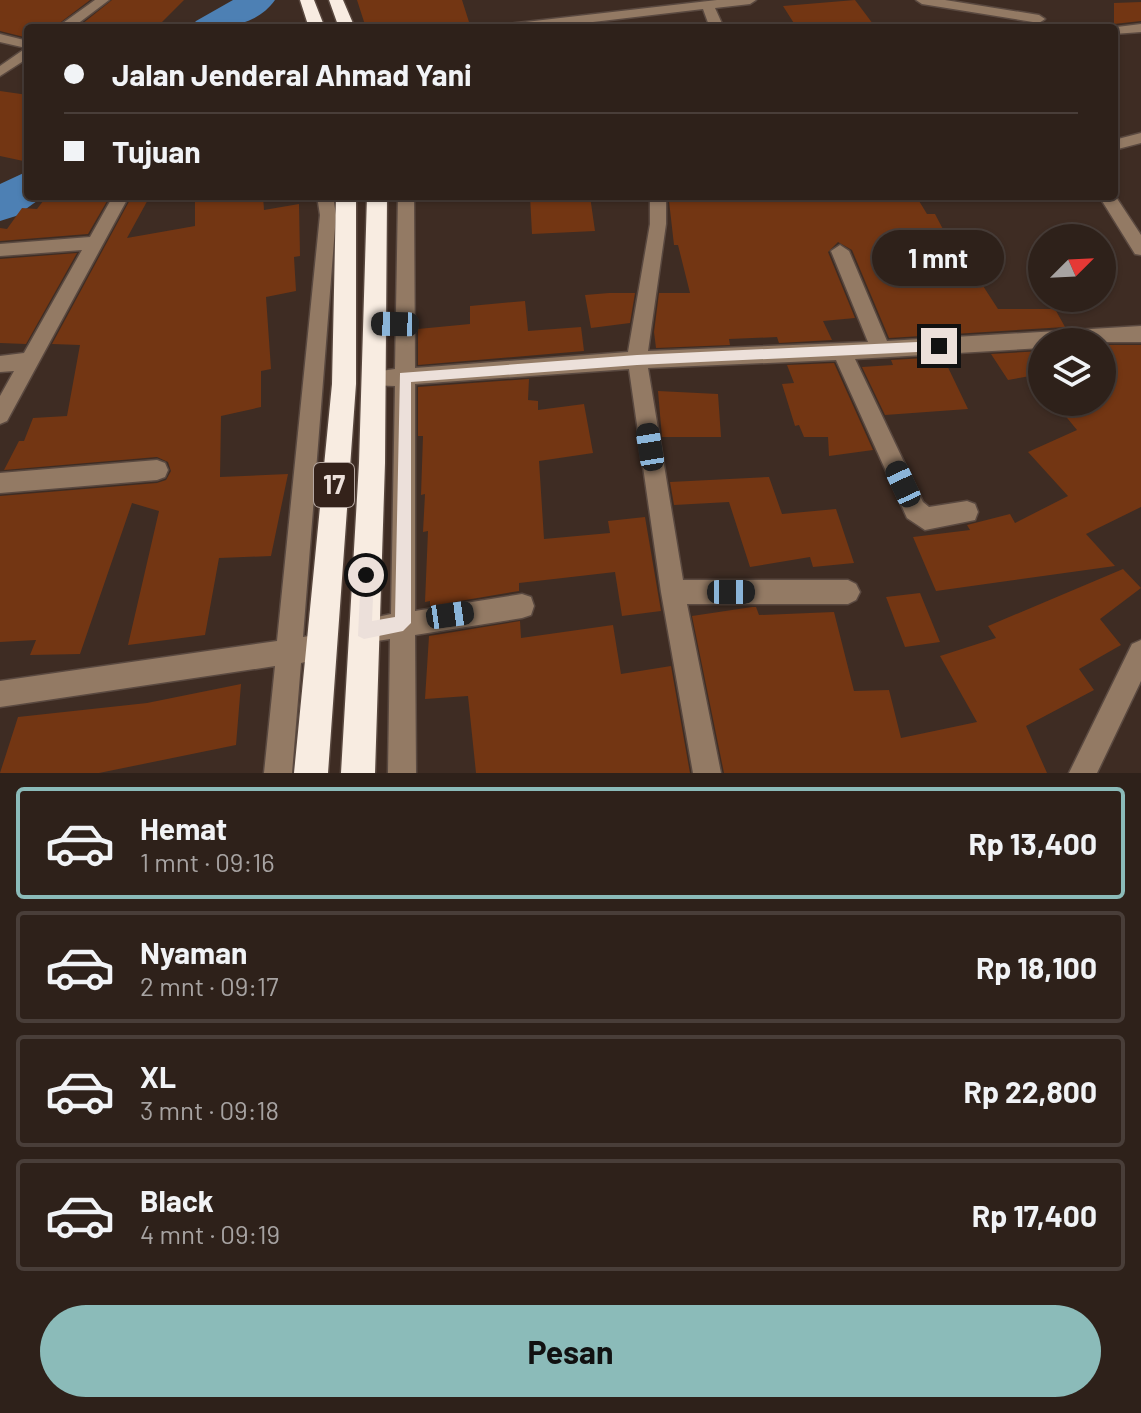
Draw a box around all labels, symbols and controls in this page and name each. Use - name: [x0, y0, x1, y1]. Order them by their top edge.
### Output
- text: Jalan Jenderal Ahmad Yani: [112, 56, 472, 92]
- text: Tujuan: [112, 133, 201, 169]
- north arrow: [1028, 224, 1116, 312]
- map controls: [1028, 224, 1116, 416]
- callout: 1 mnt: [873, 230, 1005, 286]
- text: 1 mnt: [908, 242, 968, 273]
- car: [371, 312, 419, 336]
- route end: [921, 328, 957, 364]
- button: layers: [1028, 328, 1116, 416]
- car: [634, 421, 666, 473]
- car: [882, 457, 924, 511]
- road number: 17: [314, 463, 354, 507]
- route start: [348, 557, 384, 593]
- car: [707, 580, 755, 604]
- car: [425, 600, 475, 630]
- icon: car: [44, 807, 116, 879]
- text: Hemat: [140, 810, 227, 846]
- text: Rp 13,400: [968, 825, 1097, 861]
- text: 1 mnt · 09:16: [140, 846, 275, 877]
- icon: car: [44, 931, 116, 1003]
- text: Nyaman: [140, 934, 247, 970]
- text: Rp 18,100: [976, 949, 1097, 985]
- text: 2 mnt · 09:17: [140, 970, 278, 1001]
- icon: car: [44, 1055, 116, 1127]
- text: XL: [140, 1058, 176, 1094]
- text: Rp 22,800: [964, 1073, 1097, 1109]
- text: 3 mnt · 09:18: [140, 1094, 279, 1125]
- icon: car: [44, 1179, 116, 1251]
- text: Black: [140, 1182, 214, 1218]
- text: Rp 17,400: [972, 1197, 1097, 1233]
- text: 4 mnt · 09:19: [140, 1218, 280, 1249]
- button: Pesan: [40, 1305, 1101, 1397]

